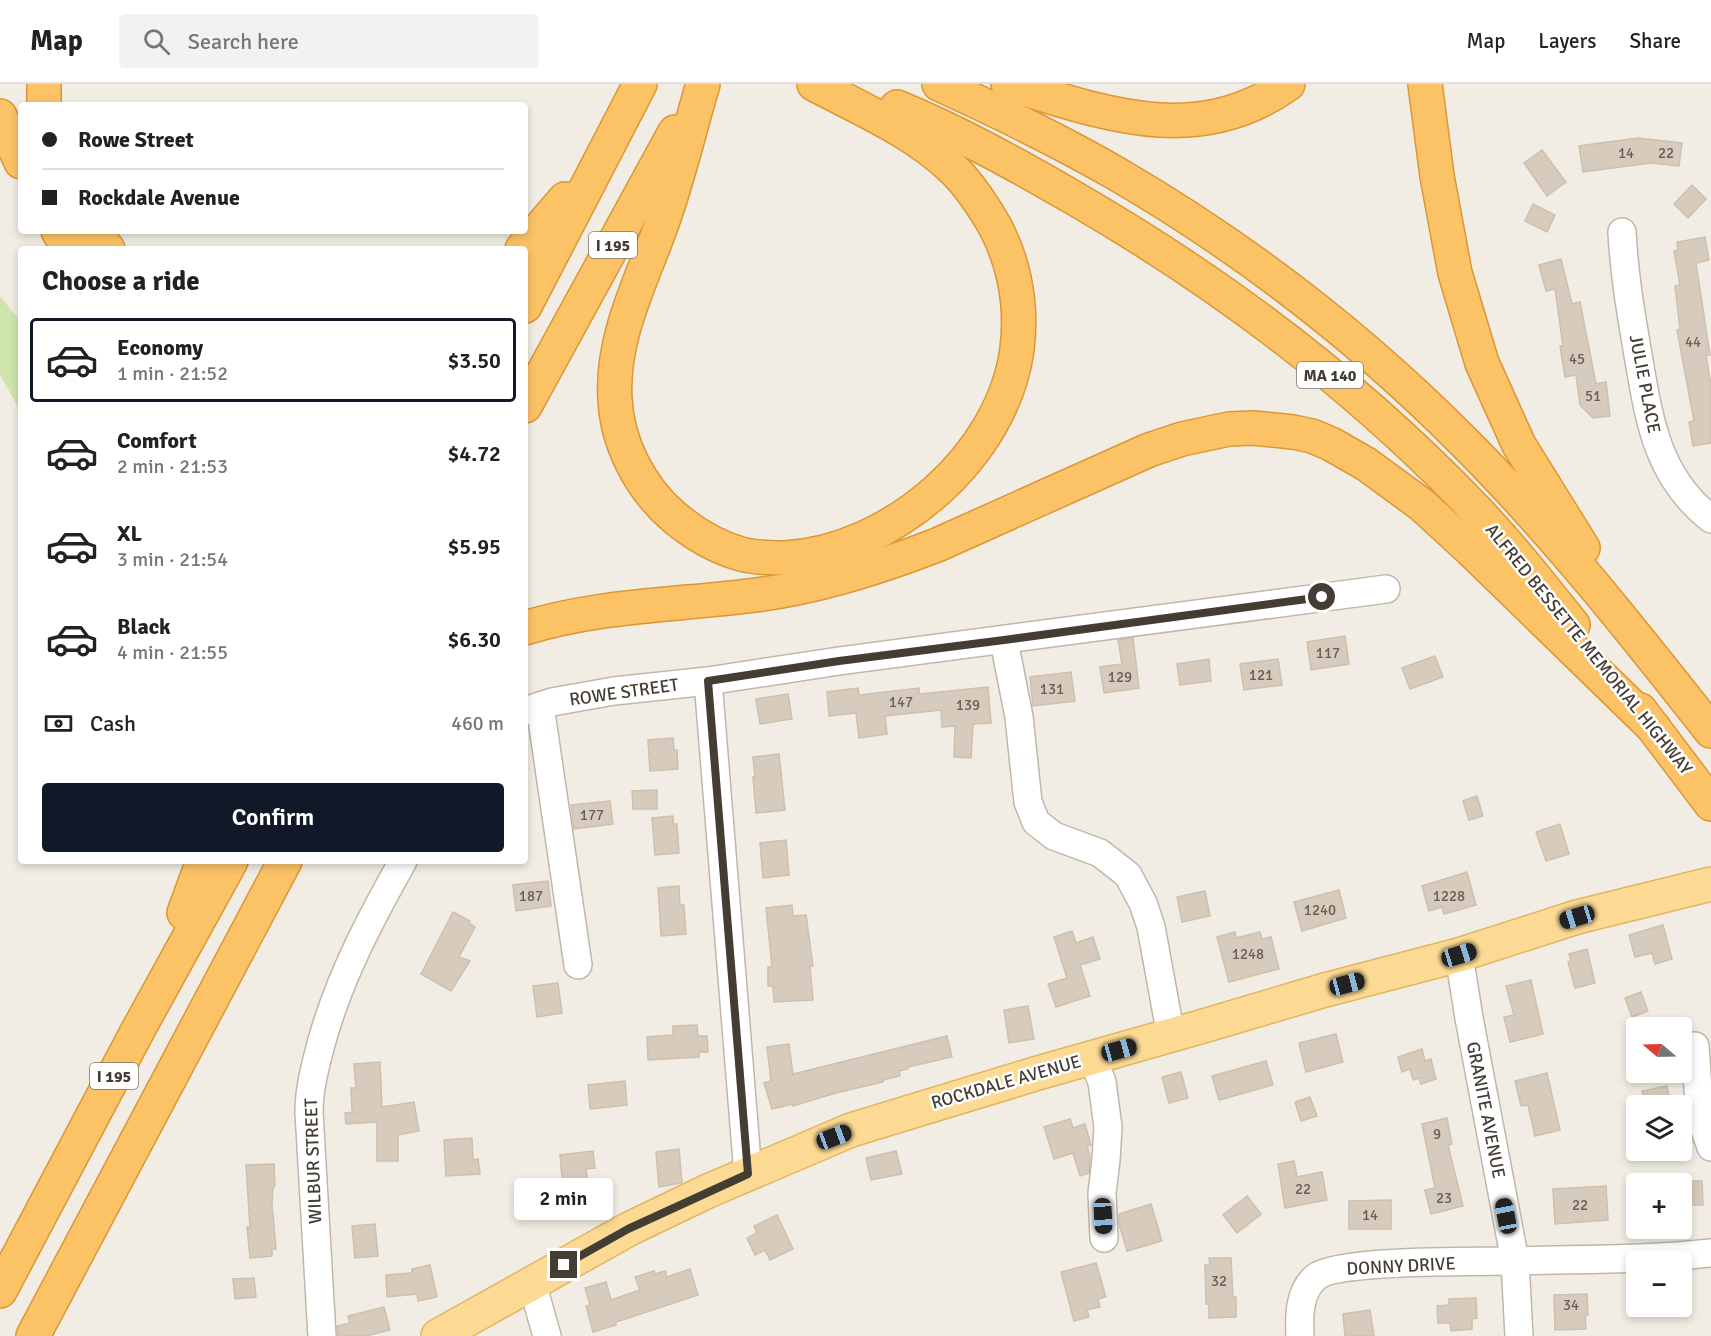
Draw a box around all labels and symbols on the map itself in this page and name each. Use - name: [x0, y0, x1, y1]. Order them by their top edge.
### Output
- house number: 14: [1618, 144, 1634, 162]
- house number: 22: [1658, 144, 1674, 162]
- road number: I 195: [589, 232, 637, 258]
- street label: JULIE PLACE: [1625, 333, 1665, 435]
- house number: 44: [1685, 333, 1701, 351]
- house number: 45: [1569, 350, 1585, 368]
- road number: MA 140: [1297, 362, 1363, 388]
- house number: 51: [1585, 387, 1601, 405]
- street label: ALFRED BESSETTE MEMORIAL HIGHWAY: [1481, 519, 1697, 779]
- route start: [1308, 583, 1335, 610]
- house number: 117: [1316, 644, 1340, 662]
- house number: 121: [1249, 666, 1273, 684]
- house number: 129: [1108, 668, 1132, 686]
- street label: ROWE STREET: [568, 673, 680, 711]
- house number: 131: [1040, 680, 1064, 698]
- house number: 147: [889, 693, 913, 711]
- house number: 139: [956, 696, 980, 714]
- house number: 177: [580, 806, 604, 824]
- house number: 187: [519, 887, 543, 905]
- house number: 1228: [1433, 887, 1465, 905]
- house number: 1240: [1304, 901, 1336, 919]
- car: [1557, 903, 1597, 931]
- car: [1439, 941, 1479, 969]
- house number: 1248: [1232, 945, 1264, 963]
- car: [1327, 971, 1367, 997]
- north arrow: [1626, 1017, 1692, 1083]
- car: [1099, 1037, 1139, 1063]
- street label: GRANITE AVENUE: [1462, 1040, 1510, 1180]
- street label: ROCKDALE AVENUE: [929, 1050, 1083, 1114]
- road number: I 195: [90, 1063, 138, 1089]
- street label: WILBUR STREET: [300, 1098, 326, 1224]
- car: [814, 1122, 854, 1152]
- house number: 9: [1433, 1125, 1441, 1143]
- callout: 2 min: [514, 1178, 614, 1220]
- house number: 22: [1295, 1180, 1311, 1198]
- house number: 23: [1436, 1189, 1452, 1207]
- house number: 22: [1572, 1196, 1588, 1214]
- car: [1494, 1197, 1518, 1235]
- car: [1093, 1198, 1113, 1234]
- house number: 14: [1362, 1206, 1378, 1224]
- route end: [550, 1251, 577, 1278]
- street label: DONNY DRIVE: [1346, 1252, 1456, 1280]
- house number: 32: [1211, 1272, 1227, 1290]
- house number: 34: [1563, 1296, 1579, 1314]

